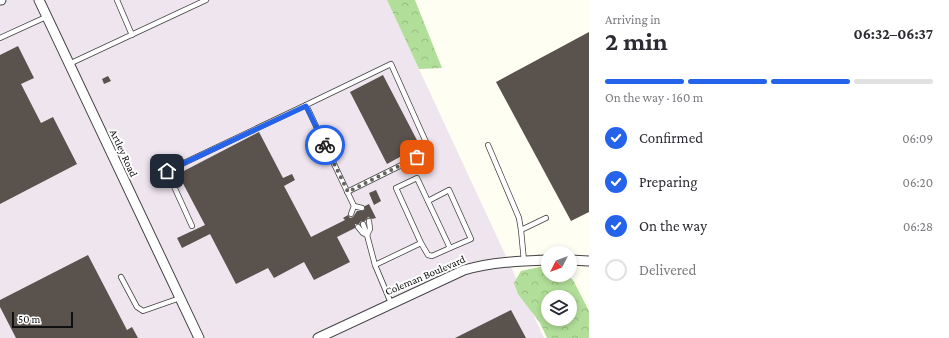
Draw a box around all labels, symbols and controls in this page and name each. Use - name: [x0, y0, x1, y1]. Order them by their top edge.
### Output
- text: Arriving in: [605, 12, 661, 27]
- text: 06:32–06:37: [854, 26, 933, 42]
- text: 2 min: [605, 27, 668, 56]
- text: On the way · 160 m: [605, 90, 703, 105]
- courier: [305, 125, 345, 165]
- street label: Artley Road: [107, 127, 140, 179]
- icon: check: [605, 127, 627, 149]
- text: Confirmed: [639, 130, 703, 146]
- text: 06:09: [902, 131, 933, 146]
- icon: bike: [314, 134, 336, 156]
- pin: [400, 140, 434, 174]
- icon: bag: [406, 146, 428, 168]
- pin: [150, 154, 184, 188]
- icon: home: [156, 160, 178, 182]
- icon: check: [605, 171, 627, 193]
- text: Preparing: [639, 174, 698, 190]
- text: 06:20: [903, 175, 933, 190]
- icon: check: [605, 215, 627, 237]
- text: On the way: [639, 218, 707, 234]
- text: 06:28: [903, 219, 933, 234]
- north arrow: [541, 246, 577, 282]
- map controls: [541, 246, 577, 326]
- street label: Coleman Boulevard: [383, 253, 467, 297]
- text: Delivered: [639, 262, 696, 278]
- button: layers: [541, 290, 577, 326]
- scale bar: [12, 310, 73, 329]
- text: 50 m: [18, 313, 40, 325]

